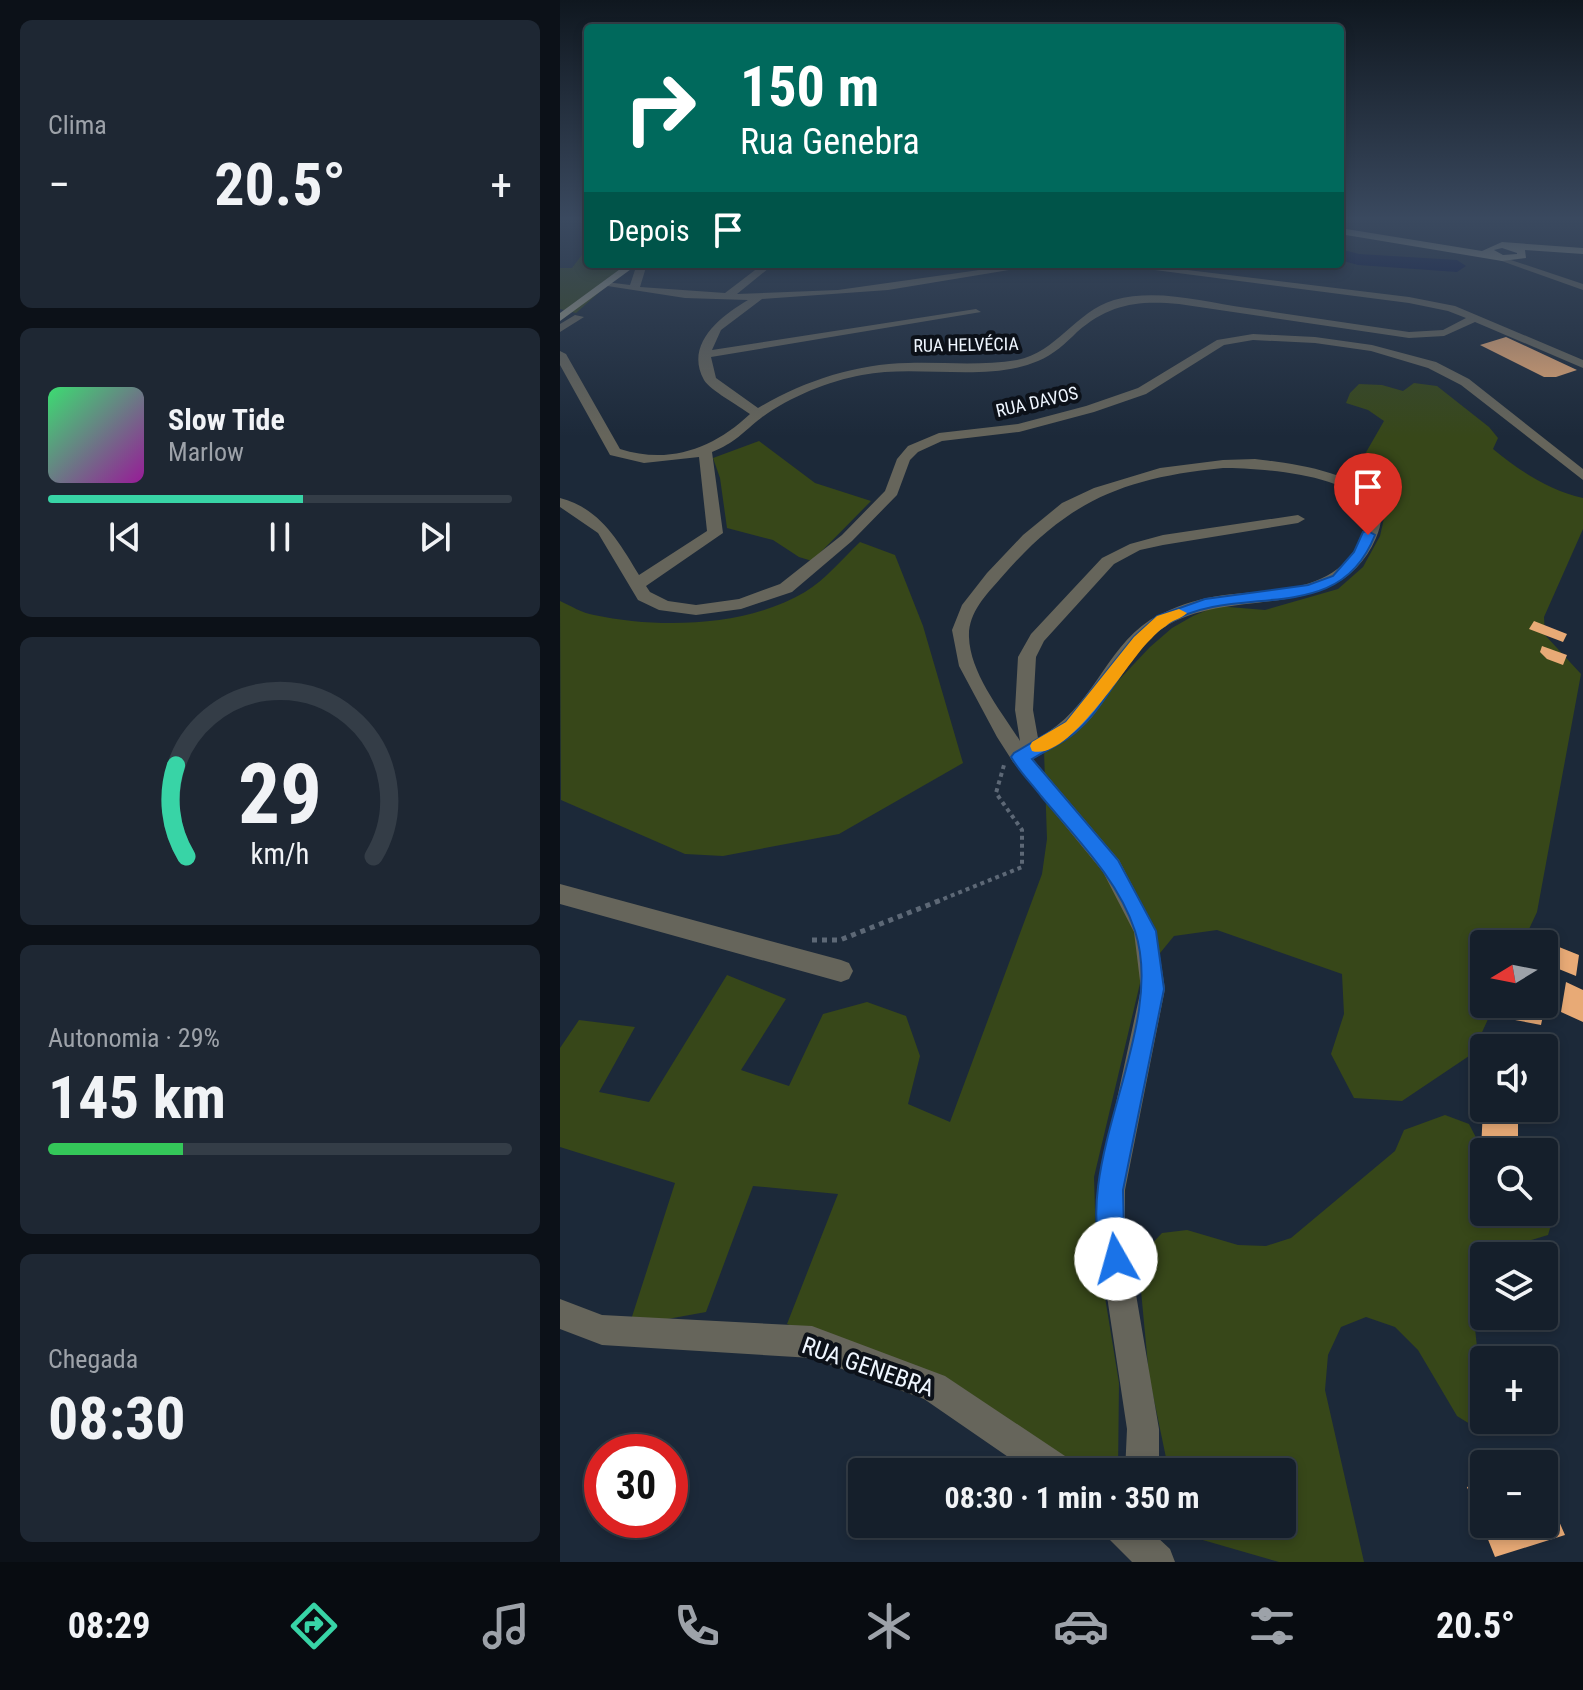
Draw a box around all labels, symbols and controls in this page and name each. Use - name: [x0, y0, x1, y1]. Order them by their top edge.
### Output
- text: 150 m: [740, 54, 879, 120]
- icon: right: [608, 56, 712, 160]
- text: Clima: [48, 110, 107, 140]
- text: Rua Genebra: [740, 121, 920, 163]
- text: 20.5°: [214, 149, 346, 220]
- text: −: [48, 159, 70, 211]
- text: +: [490, 159, 512, 211]
- icon: arrive: [706, 208, 750, 252]
- text: Depois: [608, 213, 690, 248]
- street label: RUA HELVÉCIA: [913, 333, 1019, 356]
- street label: RUA DAVOS: [994, 382, 1080, 421]
- text: Slow Tide: [168, 402, 285, 437]
- text: Marlow: [168, 437, 244, 467]
- pin: [1334, 453, 1402, 535]
- icon: arrive: [1346, 465, 1390, 509]
- icon: previous: [103, 515, 147, 559]
- icon: pause: [258, 515, 302, 559]
- icon: next: [413, 515, 457, 559]
- text: 29: [238, 746, 322, 843]
- text: km/h: [251, 837, 309, 871]
- north arrow: [1470, 930, 1558, 1018]
- map controls: [1470, 930, 1558, 1538]
- text: Autonomia · 29%: [48, 1023, 220, 1053]
- button: sound: [1470, 1034, 1558, 1122]
- text: 145 km: [48, 1062, 226, 1133]
- button: search: [1470, 1138, 1558, 1226]
- position arrow: [1074, 1217, 1158, 1301]
- button: layers: [1470, 1242, 1558, 1330]
- street label: RUA GENEBRA: [798, 1331, 938, 1403]
- text: Chegada: [48, 1344, 138, 1374]
- button: +: [1470, 1346, 1558, 1434]
- text: 08:30: [48, 1383, 186, 1454]
- speed limit sign: 30: [584, 1434, 688, 1538]
- button: −: [1470, 1450, 1558, 1538]
- text: 08:30 · 1 min · 350 m: [945, 1480, 1199, 1515]
- icon: directions: [286, 1598, 342, 1654]
- icon: music: [478, 1598, 534, 1654]
- icon: phone: [669, 1598, 725, 1654]
- icon: climate: [861, 1598, 917, 1654]
- icon: car: [1053, 1598, 1109, 1654]
- icon: filters: [1244, 1598, 1300, 1654]
- text: 08:29: [68, 1605, 150, 1647]
- text: 20.5°: [1436, 1605, 1515, 1647]

